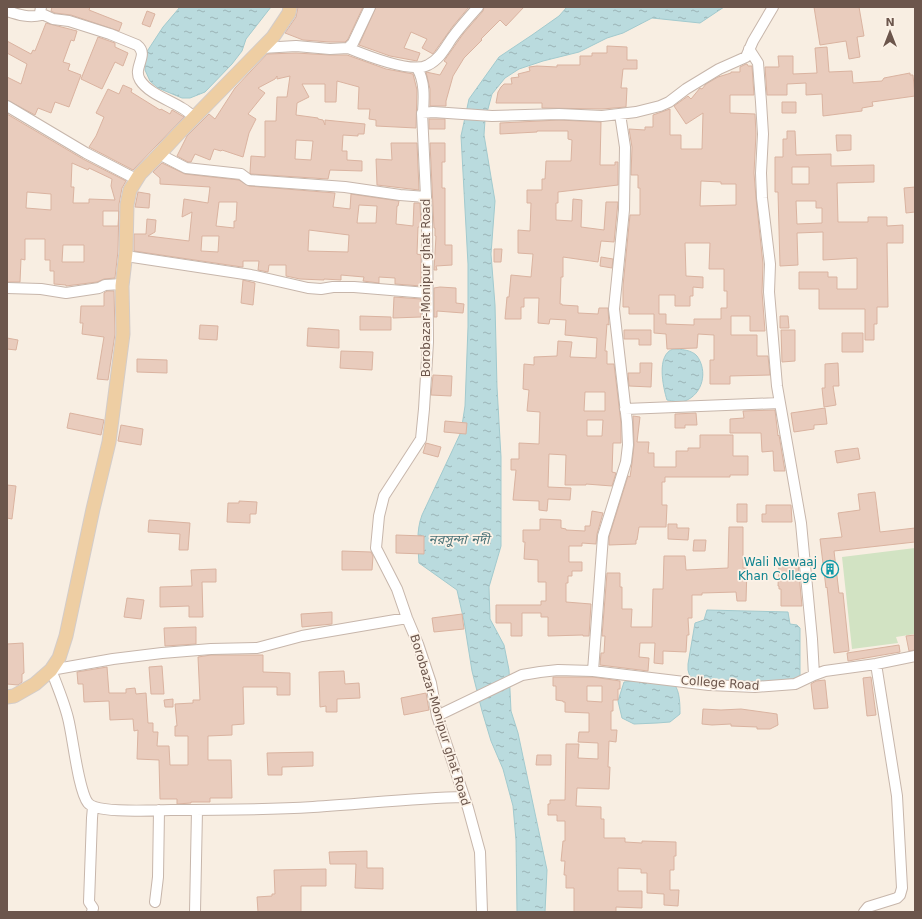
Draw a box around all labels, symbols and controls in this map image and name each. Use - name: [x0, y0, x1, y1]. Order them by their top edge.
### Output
- north arrow: [870, 12, 910, 52]
- text: N: [885, 16, 895, 29]
- street label: Borobazar-Monipur ghat Road: [419, 199, 433, 377]
- water label: নরসুন্দা নদী: [429, 532, 492, 547]
- place label: Wali Newaaj Khan College: [738, 555, 817, 583]
- building icon: Wali Newaaj Khan College: [820, 559, 840, 579]
- street label: Borobazar-Monipur ghat Road: [407, 633, 473, 807]
- street label: College Road: [680, 673, 760, 693]

